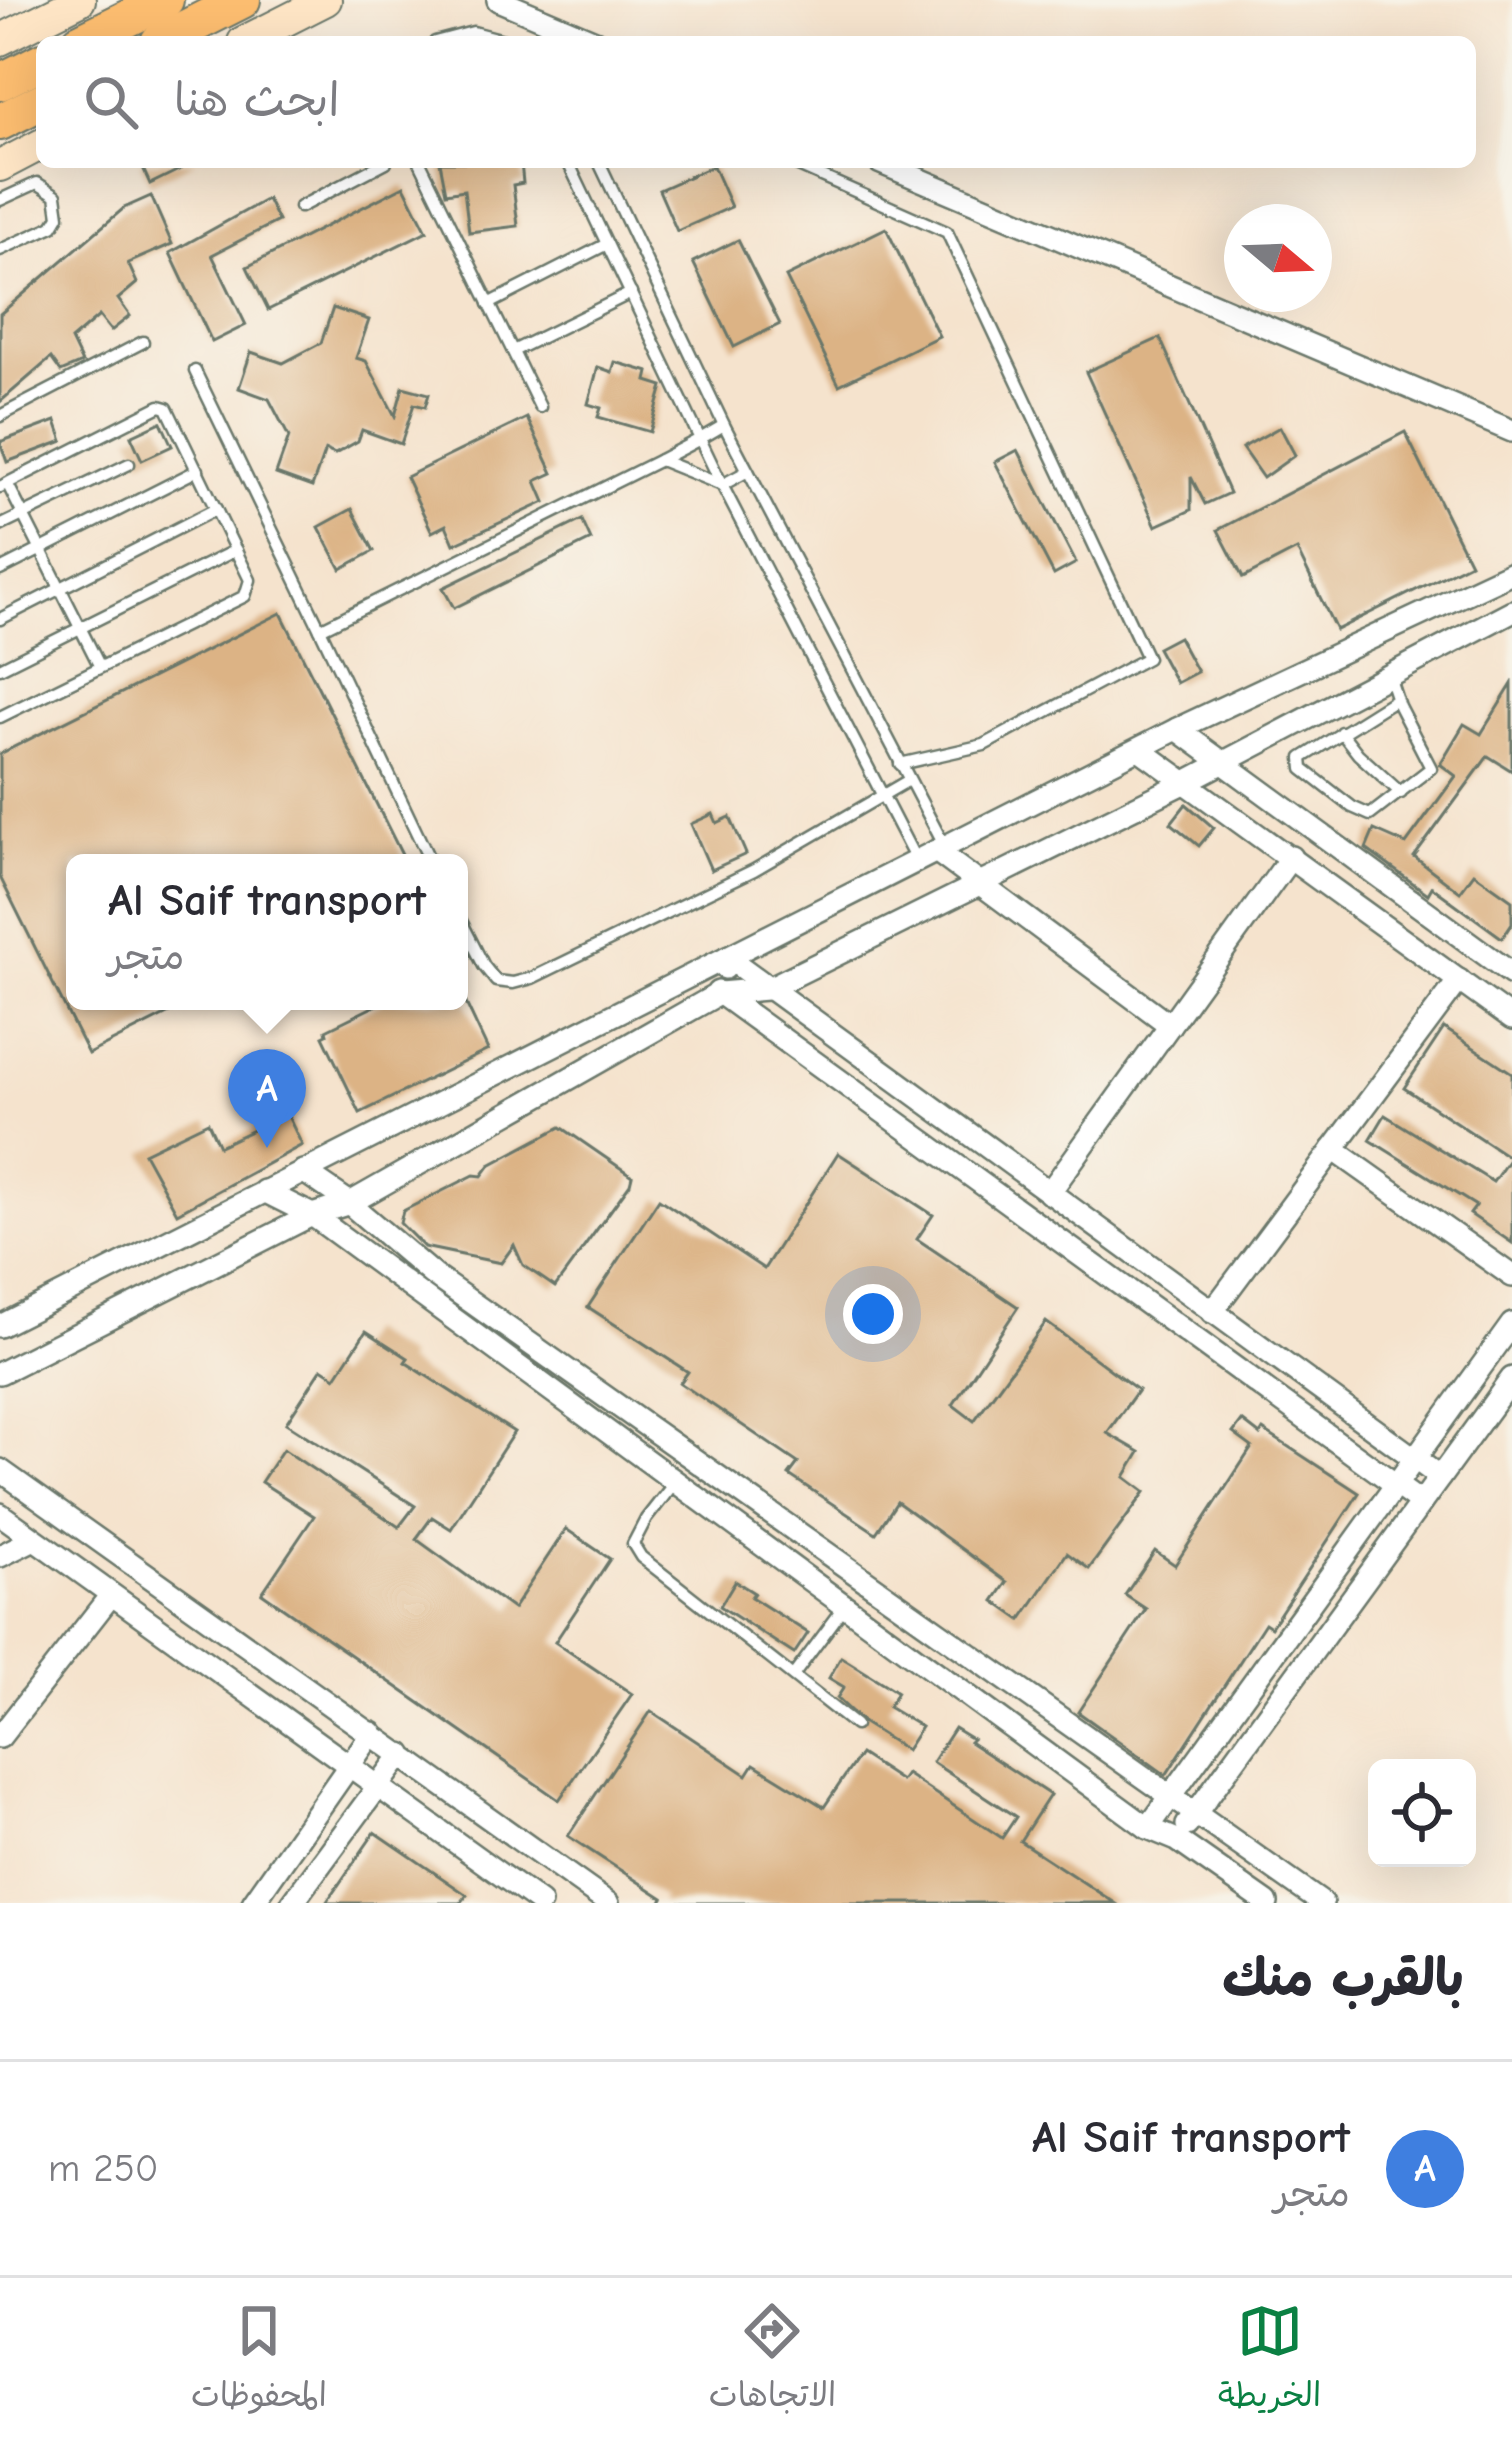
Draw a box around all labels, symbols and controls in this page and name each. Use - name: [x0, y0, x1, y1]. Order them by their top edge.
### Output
- search box: [36, 36, 1476, 168]
- icon: search: [78, 69, 144, 135]
- text: ابحث هنا: [174, 74, 339, 126]
- north arrow: [1224, 204, 1332, 312]
- popup: [66, 854, 468, 1010]
- text: Al Saif transport: [108, 874, 426, 926]
- text: متجر: [108, 934, 184, 979]
- pin: A: [228, 1049, 306, 1148]
- your location: [843, 1284, 903, 1344]
- map controls: [1368, 1759, 1476, 1867]
- button: locate: [1368, 1759, 1476, 1867]
- text: بالقرب منك: [1222, 1949, 1464, 2008]
- text: Al Saif transport: [1032, 2111, 1350, 2163]
- text: 250 m: [48, 2146, 159, 2191]
- text: A: [1414, 2146, 1436, 2191]
- text: متجر: [1274, 2171, 1350, 2216]
- tab: المحفوظات: [191, 2298, 327, 2424]
- tab: الاتجاهات: [709, 2298, 836, 2424]
- tab: الخريطة: [1218, 2298, 1321, 2424]

